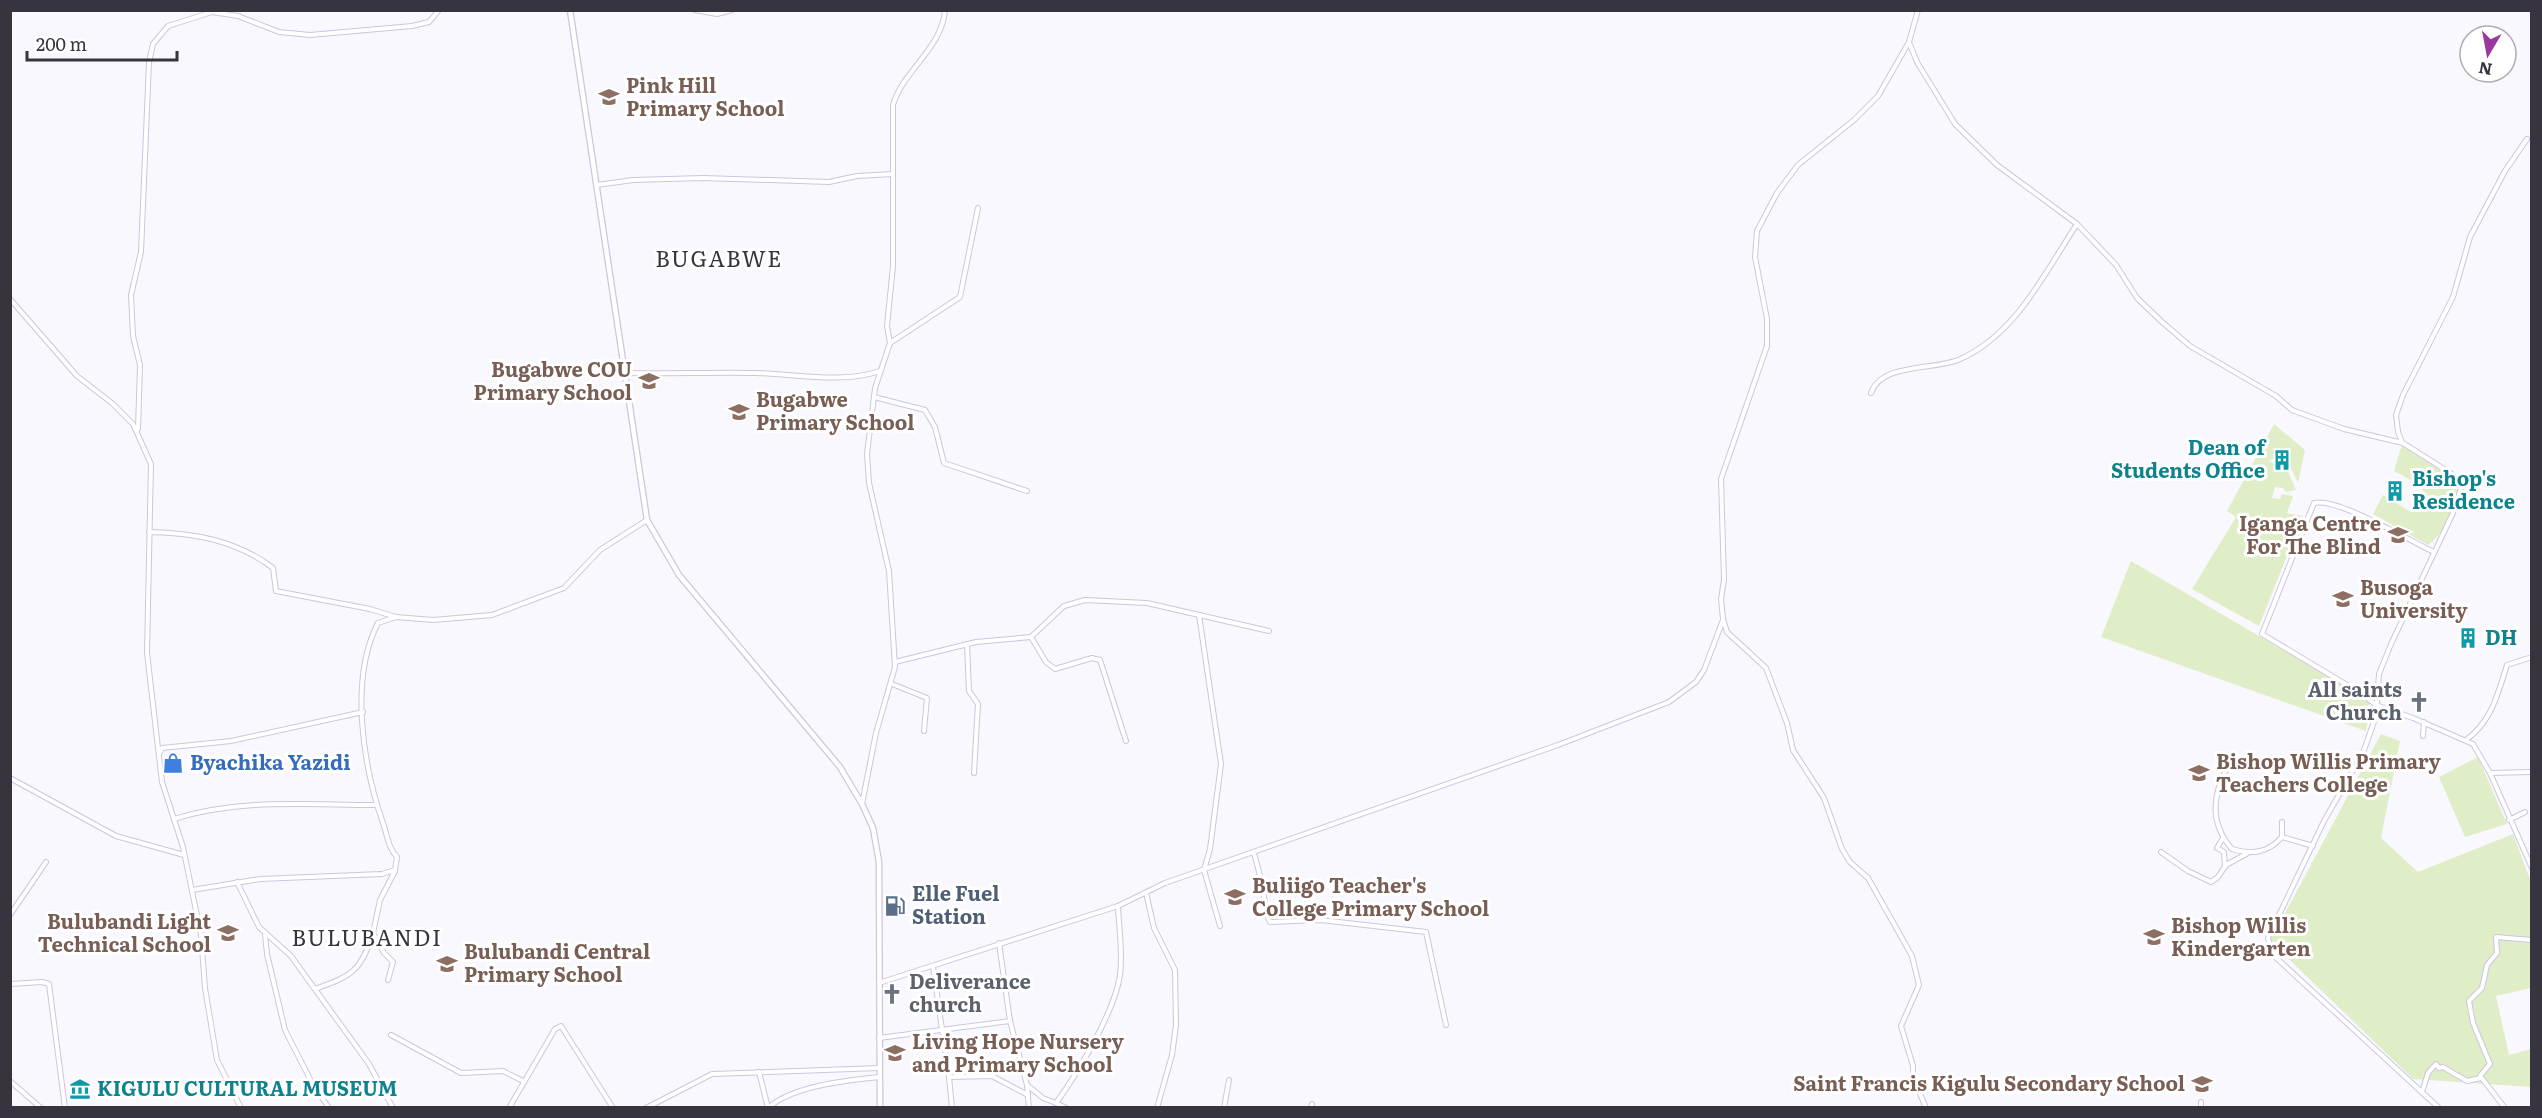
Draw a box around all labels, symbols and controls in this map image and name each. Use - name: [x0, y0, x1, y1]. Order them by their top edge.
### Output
- scale bar: [27, 24, 177, 62]
- north arrow: [2458, 24, 2518, 84]
- text: 200 m: [36, 30, 87, 57]
- text: N: [2477, 57, 2494, 83]
- place label: Pink Hill Primary School: [626, 69, 784, 122]
- school or university icon: Pink Hill Primary School: [597, 85, 621, 109]
- district label: BUGABWE: [655, 241, 783, 274]
- place label: Bugabwe COU Primary School: [474, 353, 632, 406]
- school or university icon: Bugabwe COU Primary School: [637, 369, 661, 393]
- place label: Bugabwe Primary School: [756, 383, 914, 436]
- school or university icon: Bugabwe Primary School: [727, 400, 751, 424]
- place label: Dean of Students Office: [2111, 431, 2267, 484]
- building icon: Dean of Students Office: [2270, 448, 2294, 472]
- place label: Bishop's Residence: [2412, 462, 2515, 515]
- building icon: Bishop's Residence: [2383, 479, 2407, 503]
- place label: Iganga Centre For The Blind: [2239, 507, 2381, 560]
- school or university icon: Iganga Centre For The Blind: [2386, 523, 2410, 547]
- place label: Busoga University: [2360, 571, 2468, 624]
- school or university icon: Busoga University: [2331, 587, 2355, 611]
- place label: DH: [2485, 621, 2517, 651]
- building icon: DH: [2456, 626, 2480, 650]
- place label: All saints Church: [2308, 673, 2402, 726]
- church icon: All saints Church: [2407, 690, 2431, 714]
- place label: Bishop Willis Primary Teachers College: [2216, 745, 2442, 798]
- place label: Byachika Yazidi: [190, 746, 351, 776]
- shop icon: Byachika Yazidi: [161, 751, 185, 775]
- school or university icon: Bishop Willis Primary Teachers College: [2187, 761, 2211, 785]
- place label: Buliigo Teacher's College Primary School: [1252, 869, 1489, 922]
- place label: Elle Fuel Station: [912, 877, 999, 930]
- school or university icon: Buliigo Teacher's College Primary School: [1223, 885, 1247, 909]
- fuel station icon: Elle Fuel Station: [883, 894, 907, 918]
- place label: Bulubandi Light Technical School: [38, 905, 211, 958]
- place label: Bishop Willis Kindergarten: [2171, 909, 2311, 962]
- district label: BULUBANDI: [292, 920, 442, 953]
- school or university icon: Bulubandi Light Technical School: [216, 921, 240, 945]
- school or university icon: Bishop Willis Kindergarten: [2142, 925, 2166, 949]
- place label: Bulubandi Central Primary School: [464, 935, 650, 988]
- school or university icon: Bulubandi Central Primary School: [435, 952, 459, 976]
- place label: Deliverance church: [909, 965, 1031, 1018]
- church icon: Deliverance church: [880, 982, 904, 1006]
- place label: Living Hope Nursery and Primary School: [912, 1025, 1125, 1078]
- school or university icon: Living Hope Nursery and Primary School: [883, 1041, 907, 1065]
- place label: Saint Francis Kigulu Secondary School: [1793, 1067, 2185, 1097]
- place label: KIGULU CULTURAL MUSEUM: [97, 1072, 398, 1102]
- school or university icon: Saint Francis Kigulu Secondary School: [2190, 1072, 2214, 1096]
- museum icon: KIGULU CULTURAL MUSEUM: [68, 1077, 92, 1101]

